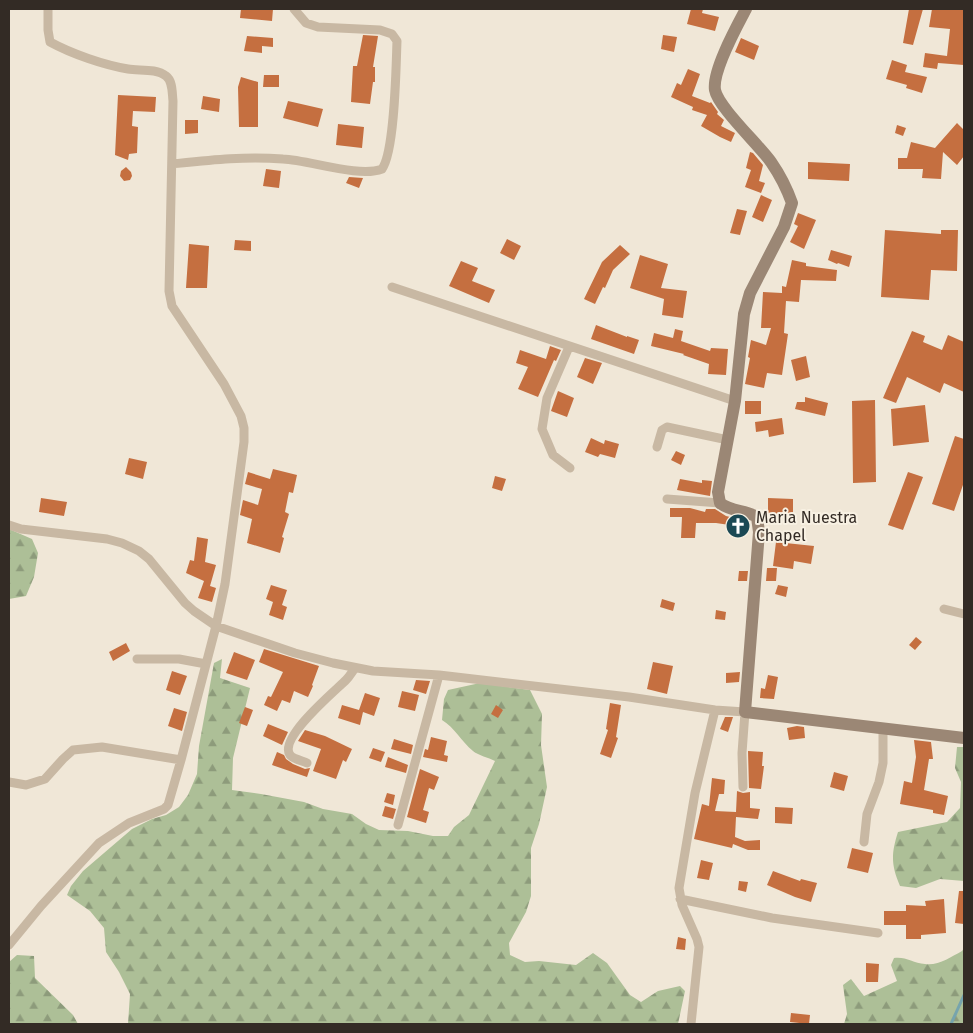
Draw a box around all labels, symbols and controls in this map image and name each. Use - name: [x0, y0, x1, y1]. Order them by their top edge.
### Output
- place label: Maria Nuestra Chapel: [756, 508, 857, 545]
- church icon: Maria Nuestra Chapel: [725, 513, 751, 539]

